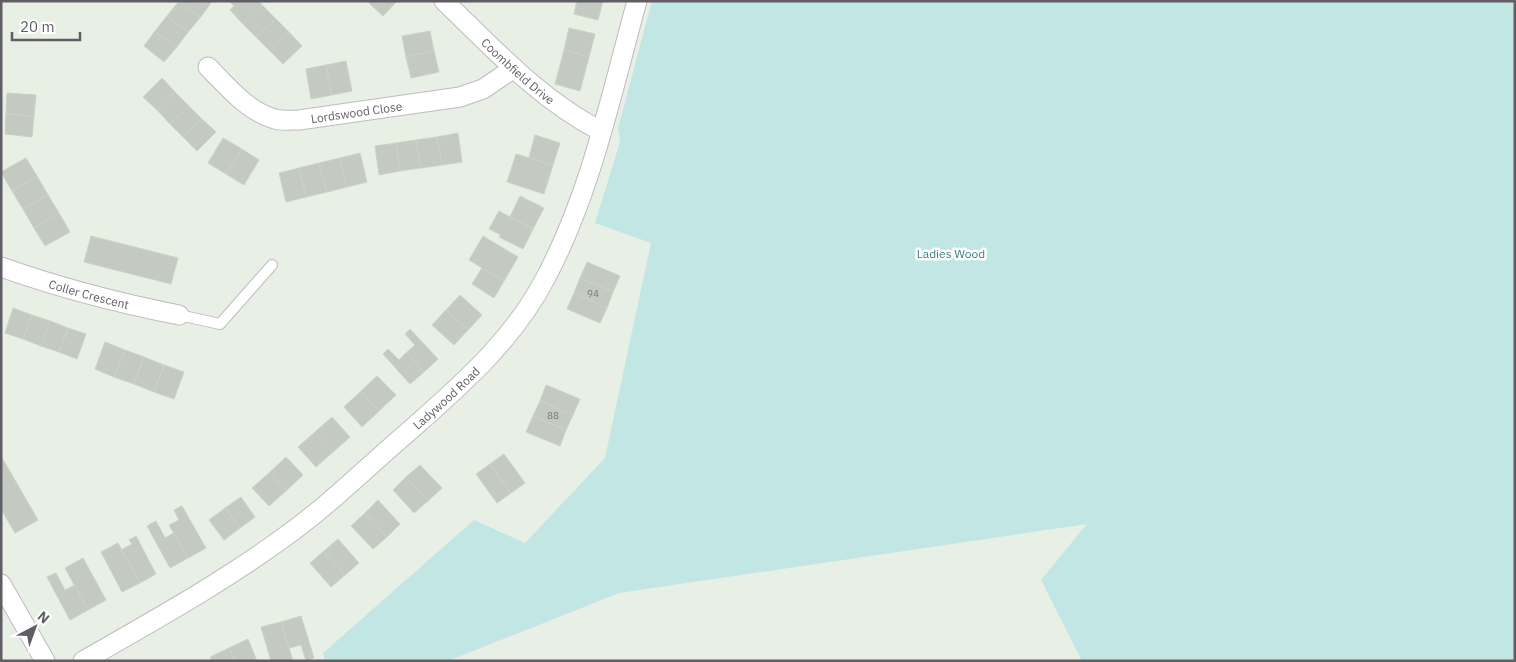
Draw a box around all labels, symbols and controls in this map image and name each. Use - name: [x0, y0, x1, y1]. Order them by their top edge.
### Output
- scale bar: [12, 10, 80, 42]
- text: 20 m: [20, 17, 55, 36]
- street label: Coombfield Drive: [479, 35, 558, 107]
- street label: Lordswood Close: [310, 98, 403, 126]
- park label: Ladies Wood: [917, 246, 985, 261]
- street label: Coller Crescent: [47, 276, 131, 312]
- house number: 94: [587, 287, 599, 300]
- street label: Ladywood Road: [409, 363, 482, 432]
- house number: 88: [547, 409, 559, 422]
- north arrow: [10, 602, 60, 652]
- text: N: [34, 607, 53, 627]

